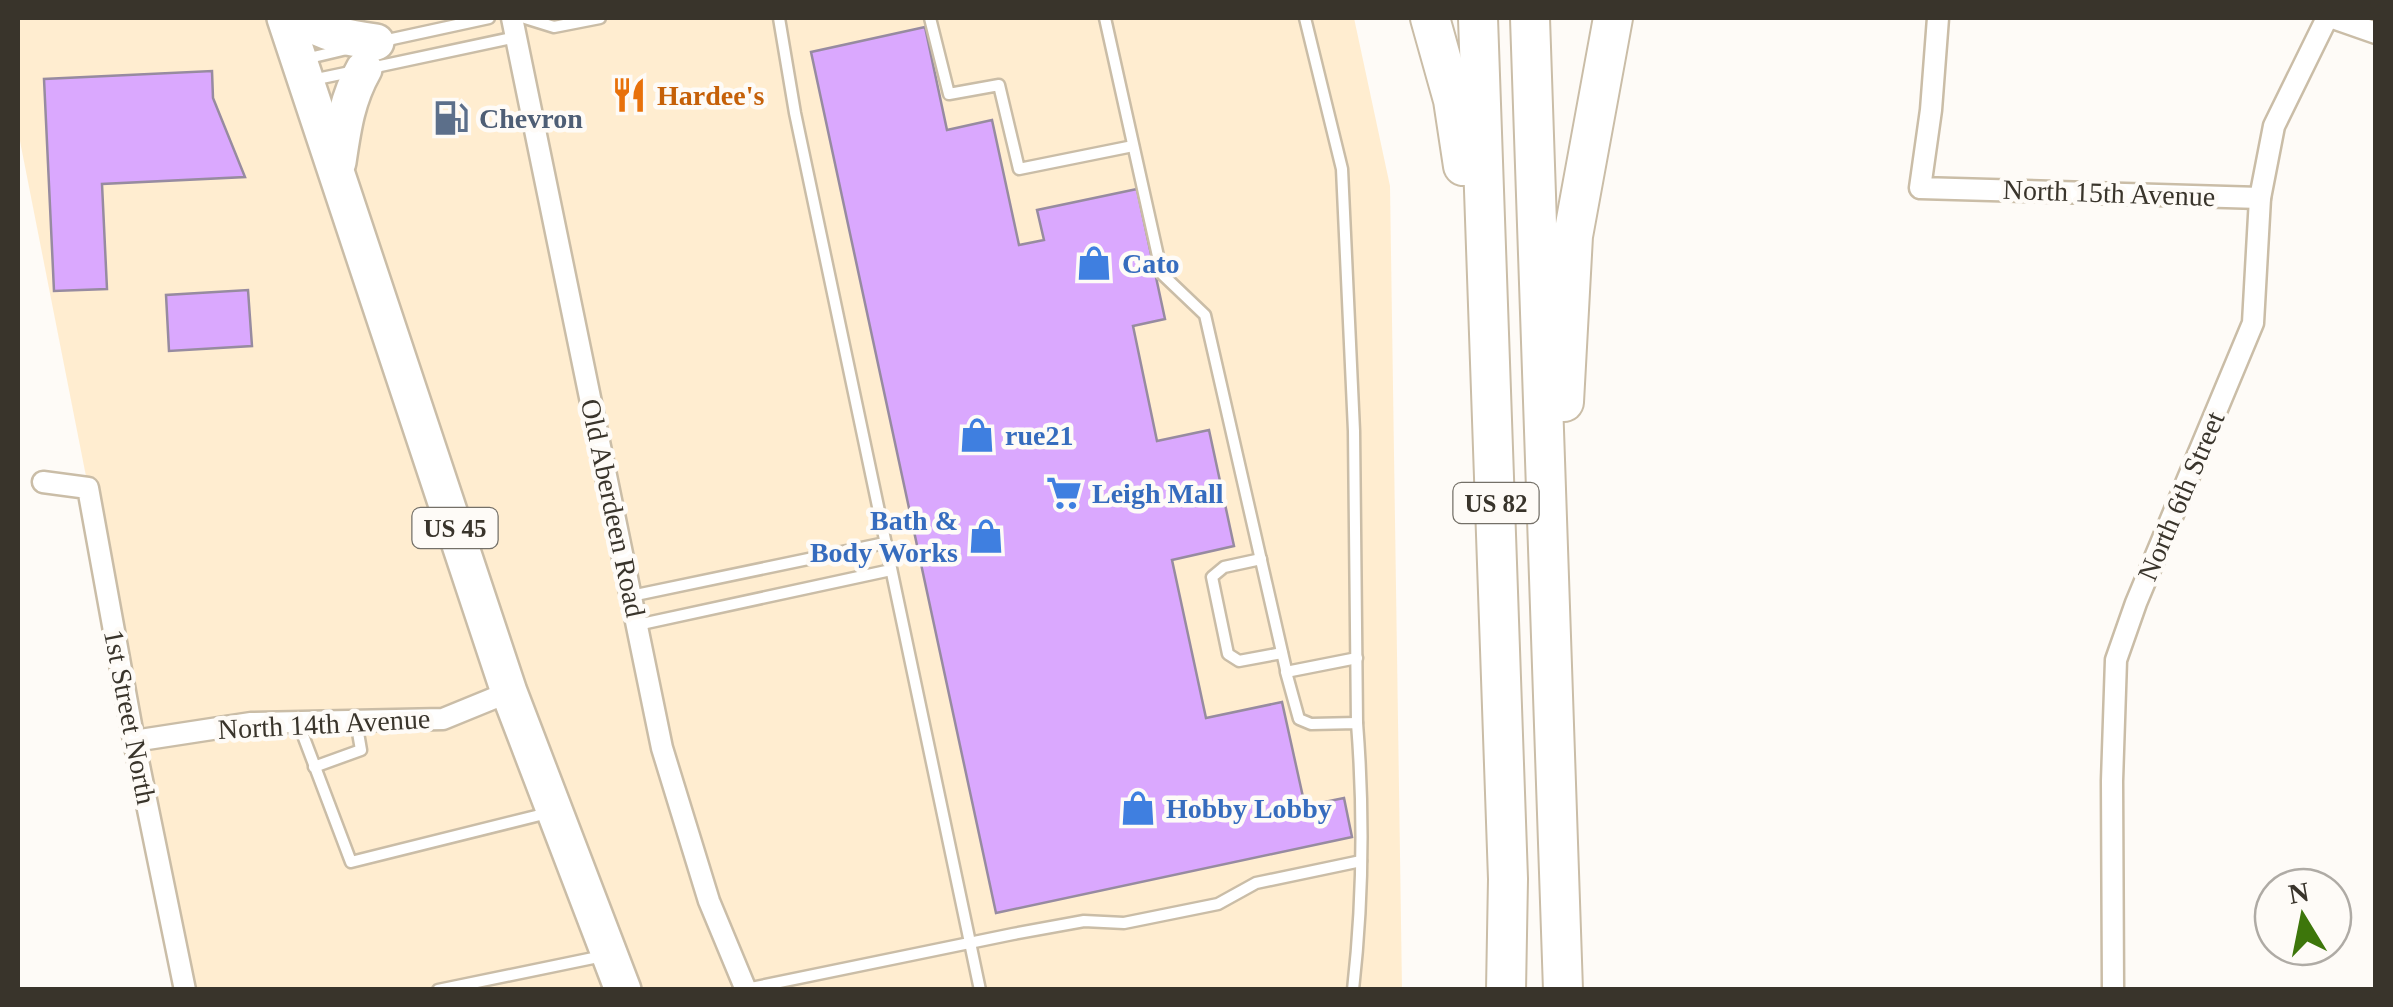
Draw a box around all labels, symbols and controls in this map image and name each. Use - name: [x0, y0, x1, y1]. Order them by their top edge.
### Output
- restaurant icon: Hardee's: [610, 76, 648, 114]
- place label: Hardee's: [657, 80, 764, 111]
- fuel station icon: Chevron: [432, 99, 470, 137]
- place label: Chevron: [479, 103, 583, 134]
- street label: North 15th Avenue: [2002, 174, 2216, 212]
- shop icon: Cato: [1075, 244, 1113, 282]
- place label: Cato: [1122, 248, 1180, 279]
- street label: Old Aberdeen Road: [575, 396, 651, 620]
- street label: North 6th Street: [2131, 407, 2231, 585]
- shop icon: rue21: [958, 416, 996, 454]
- place label: rue21: [1005, 420, 1073, 451]
- supermarket icon: Leigh Mall: [1045, 474, 1083, 512]
- place label: Leigh Mall: [1092, 478, 1224, 509]
- road number: US 82: [1454, 483, 1538, 523]
- place label: Bath & Body Works: [810, 505, 958, 568]
- road number: US 45: [412, 508, 498, 548]
- shop icon: Bath & Body Works: [967, 517, 1005, 555]
- street label: 1st Street North: [98, 627, 162, 807]
- street label: North 14th Avenue: [217, 703, 431, 745]
- shop icon: Hobby Lobby: [1119, 789, 1157, 827]
- place label: Hobby Lobby: [1166, 793, 1332, 824]
- north arrow: [2253, 867, 2353, 967]
- text: N: [2286, 876, 2311, 910]

